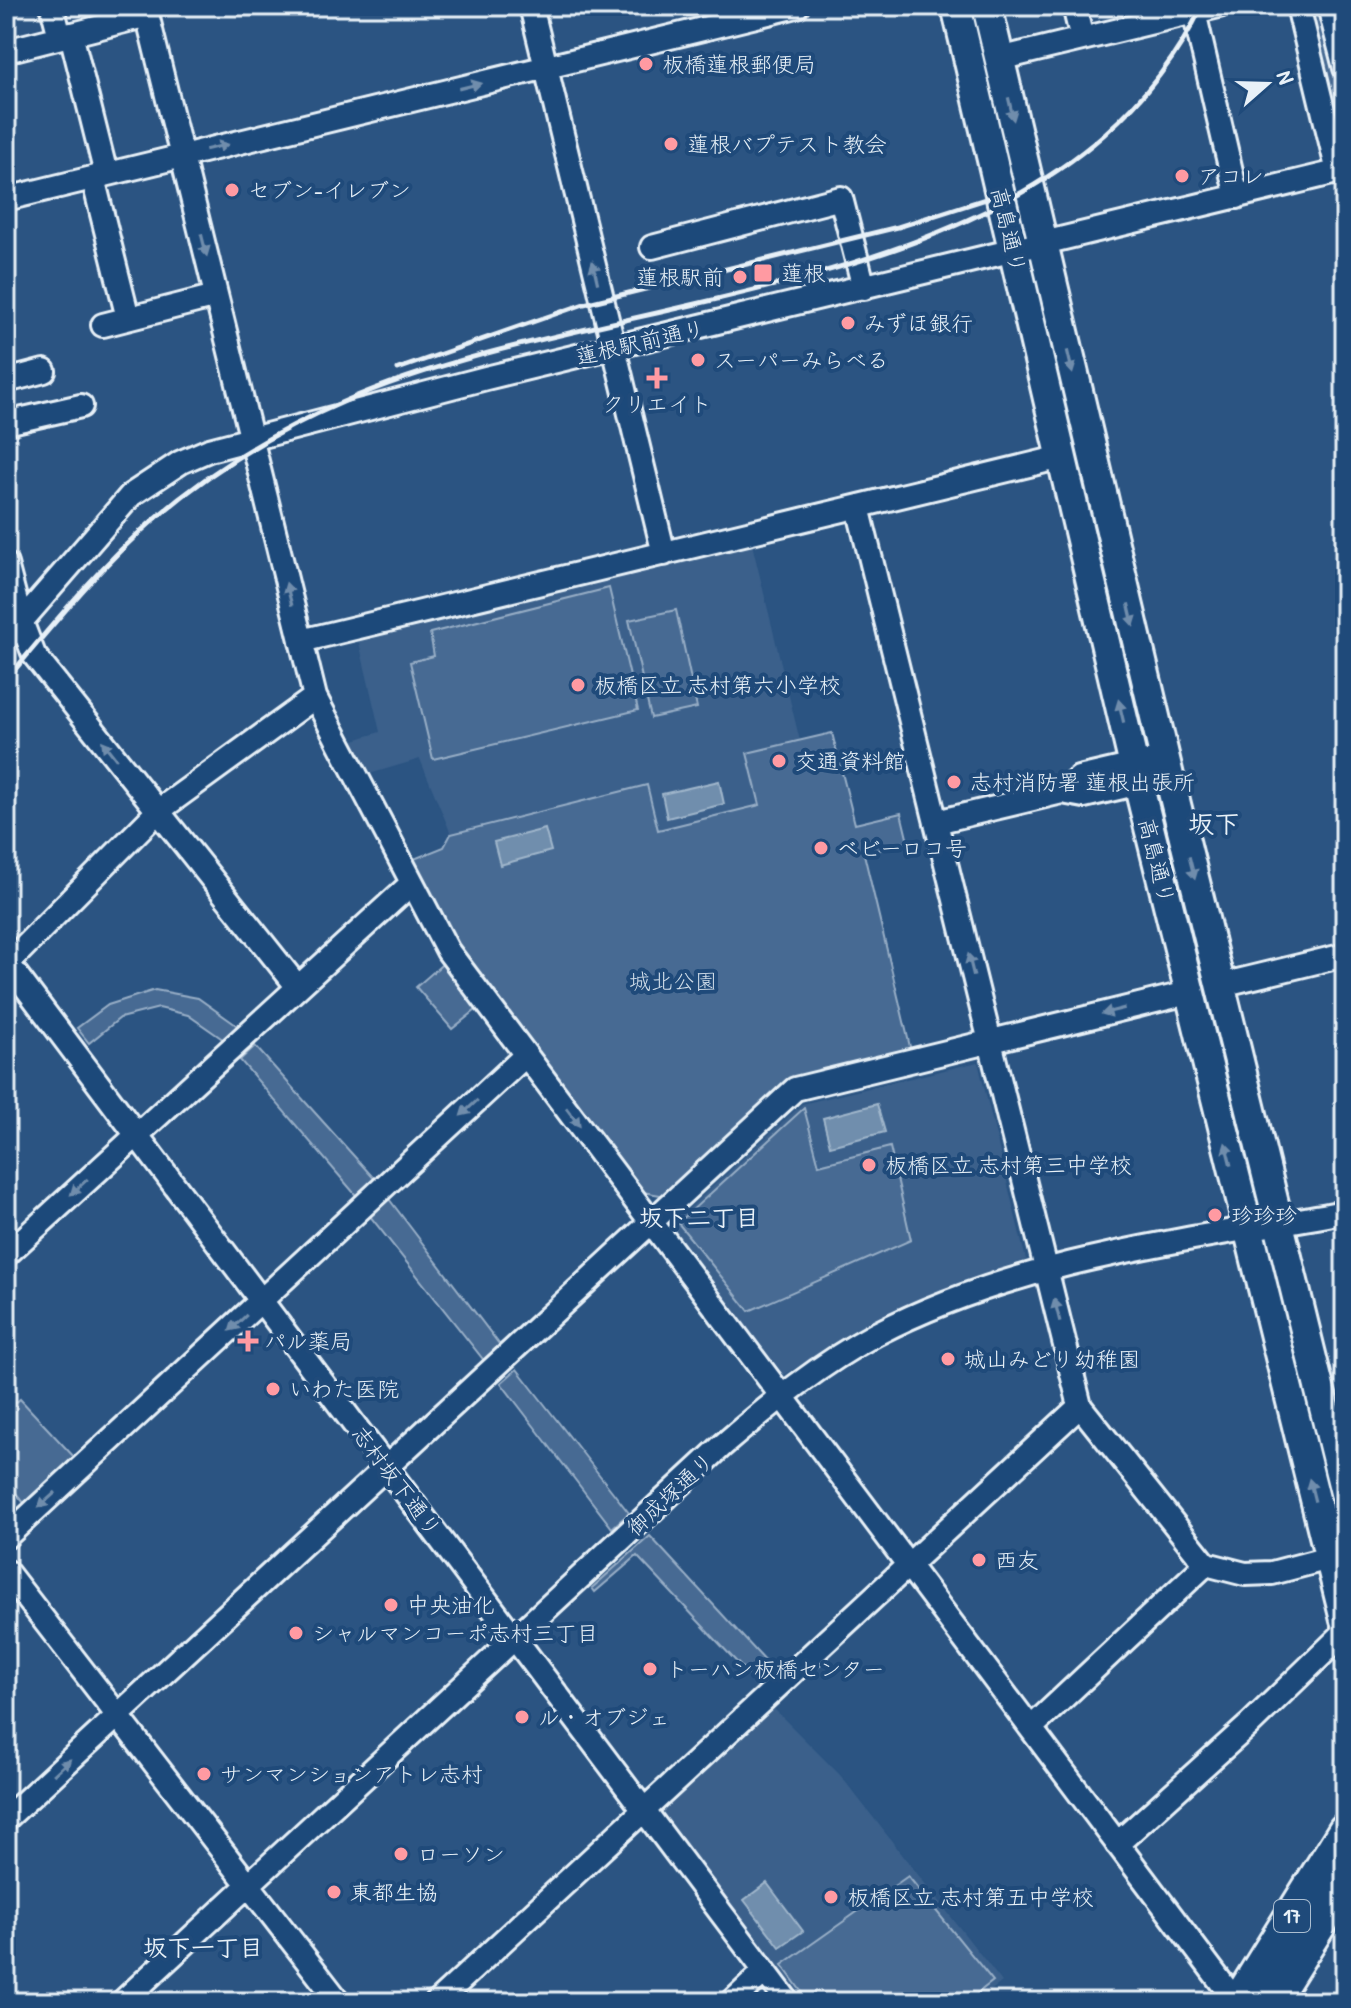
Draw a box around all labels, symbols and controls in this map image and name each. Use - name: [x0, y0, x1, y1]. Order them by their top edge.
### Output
- north arrow: [1227, 44, 1307, 124]
- place label: 板橋蓮根郵便局: [662, 49, 816, 79]
- marker: 板橋蓮根郵便局: [637, 55, 655, 73]
- text: N: [1270, 67, 1302, 88]
- one-way arrow: [458, 80, 483, 92]
- one-way arrow: [1005, 97, 1018, 122]
- place label: 蓮根バプテスト教会: [687, 129, 887, 159]
- marker: 蓮根バプテスト教会: [662, 135, 680, 153]
- one-way arrow: [205, 140, 230, 152]
- place label: アコレ: [1198, 161, 1264, 191]
- marker: アコレ: [1173, 167, 1191, 185]
- place label: セブン-イレブン: [248, 175, 411, 205]
- marker: セブン-イレブン: [223, 181, 241, 199]
- street label: 高島通り: [984, 184, 1034, 276]
- one-way arrow: [198, 233, 211, 258]
- place label: 蓮根: [781, 258, 826, 288]
- one-way arrow: [589, 259, 601, 284]
- place label: 蓮根駅前: [636, 262, 724, 292]
- marker: 蓮根: [752, 262, 774, 284]
- marker: 蓮根駅前: [731, 268, 749, 286]
- place label: みずほ銀行: [864, 308, 973, 338]
- street label: 蓮根駅前通り: [572, 313, 708, 371]
- marker: みずほ銀行: [839, 314, 857, 332]
- place label: スーパーみらべる: [714, 345, 889, 375]
- one-way arrow: [1065, 350, 1077, 375]
- marker: スーパーみらべる: [689, 351, 707, 369]
- marker: クリエイト: [648, 369, 666, 387]
- place label: クリエイト: [602, 389, 712, 419]
- one-way arrow: [283, 582, 295, 607]
- one-way arrow: [1125, 603, 1137, 628]
- place label: 板橋区立 志村第六小学校: [594, 670, 841, 700]
- marker: 板橋区立 志村第六小学校: [569, 676, 587, 694]
- one-way arrow: [1114, 698, 1127, 723]
- one-way arrow: [102, 740, 118, 760]
- place label: 交通資料館: [795, 746, 905, 776]
- marker: 交通資料館: [770, 752, 788, 770]
- place label: 志村消防署 蓮根出張所: [970, 767, 1195, 797]
- marker: 志村消防署 蓮根出張所: [945, 773, 963, 791]
- district label: 坂下: [1188, 806, 1240, 841]
- street label: 高島通り: [1132, 815, 1182, 907]
- place label: ベビーロコ号: [837, 833, 967, 863]
- marker: ベビーロコ号: [812, 839, 830, 857]
- one-way arrow: [1186, 856, 1198, 881]
- one-way arrow: [964, 952, 977, 977]
- park label: 城北公園: [629, 966, 717, 996]
- one-way arrow: [1100, 1005, 1125, 1017]
- one-way arrow: [459, 1098, 478, 1116]
- one-way arrow: [564, 1107, 580, 1127]
- one-way arrow: [1221, 1141, 1234, 1166]
- place label: 板橋区立 志村第三中学校: [885, 1150, 1132, 1180]
- marker: 板橋区立 志村第三中学校: [860, 1156, 878, 1174]
- one-way arrow: [69, 1178, 88, 1196]
- place label: 珍珍珍: [1231, 1200, 1297, 1230]
- district label: 坂下二丁目: [639, 1201, 759, 1233]
- marker: 珍珍珍: [1206, 1206, 1224, 1224]
- one-way arrow: [1050, 1298, 1062, 1323]
- one-way arrow: [228, 1314, 247, 1332]
- place label: パル薬局: [264, 1326, 352, 1356]
- marker: パル薬局: [239, 1332, 257, 1350]
- place label: 城山みどり幼稚園: [964, 1344, 1140, 1374]
- marker: 城山みどり幼稚園: [939, 1350, 957, 1368]
- place label: いわた医院: [289, 1374, 399, 1404]
- marker: いわた医院: [264, 1380, 282, 1398]
- street label: 志村坂下通り: [345, 1419, 449, 1543]
- street label: 御成塚通り: [620, 1446, 720, 1542]
- one-way arrow: [1306, 1478, 1318, 1503]
- one-way arrow: [37, 1490, 56, 1508]
- place label: 西友: [995, 1545, 1039, 1575]
- marker: 西友: [970, 1551, 988, 1569]
- place label: 中央油化: [407, 1590, 495, 1620]
- marker: 中央油化: [382, 1596, 400, 1614]
- place label: シャルマンコーポ志村三丁目: [312, 1618, 598, 1648]
- marker: シャルマンコーポ志村三丁目: [287, 1624, 305, 1642]
- place label: トーハン板橋センター: [666, 1654, 885, 1684]
- marker: トーハン板橋センター: [641, 1660, 659, 1678]
- place label: ル・オブジェ: [538, 1702, 670, 1732]
- marker: ル・オブジェ: [513, 1708, 531, 1726]
- one-way arrow: [52, 1759, 71, 1777]
- place label: サンマンションアトレ志村: [220, 1759, 483, 1789]
- marker: サンマンションアトレ志村: [195, 1765, 213, 1783]
- place label: ローソン: [417, 1839, 505, 1869]
- marker: ローソン: [392, 1845, 410, 1863]
- place label: 東都生協: [350, 1877, 438, 1907]
- place label: 板橋区立 志村第五中学校: [847, 1882, 1094, 1912]
- marker: 東都生協: [325, 1883, 343, 1901]
- marker: 板橋区立 志村第五中学校: [822, 1888, 840, 1906]
- road number: 17: [1274, 1900, 1310, 1932]
- district label: 坂下一丁目: [143, 1931, 263, 1963]

